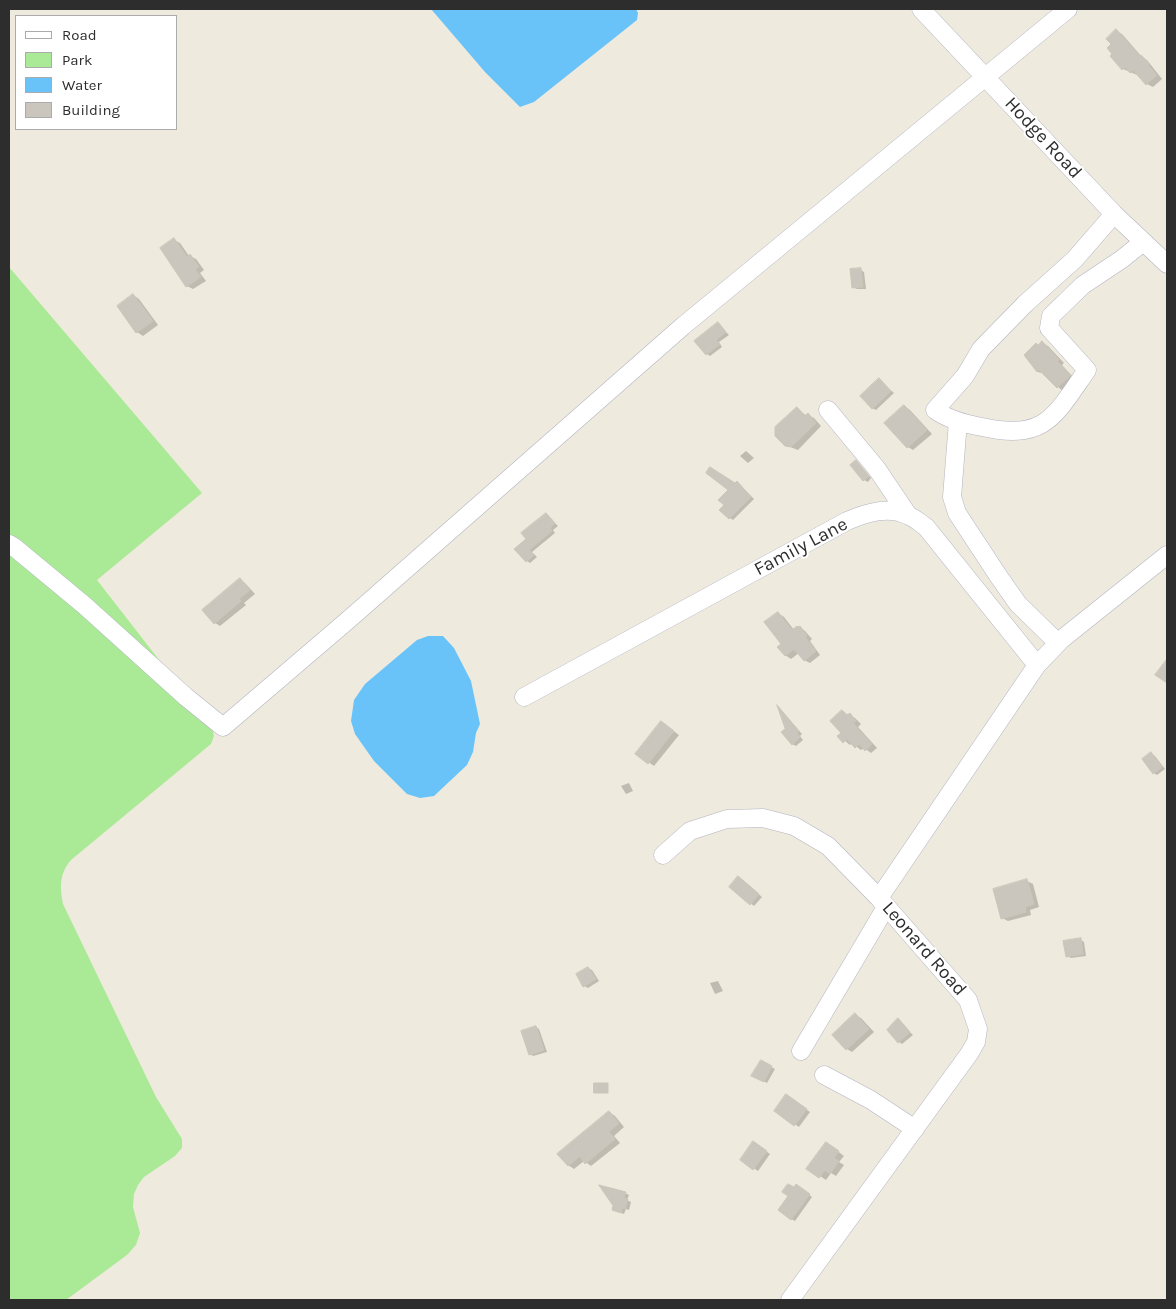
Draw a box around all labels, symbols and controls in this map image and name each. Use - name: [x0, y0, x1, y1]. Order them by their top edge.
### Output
- legend: [15, 15, 178, 130]
- text: Road: [62, 26, 97, 44]
- text: Park: [62, 51, 92, 69]
- text: Water: [62, 76, 102, 94]
- street label: Hodge Road: [1000, 93, 1086, 183]
- text: Building: [62, 101, 120, 119]
- street label: Family Lane: [750, 513, 852, 581]
- street label: Leonard Road: [877, 897, 971, 1001]

